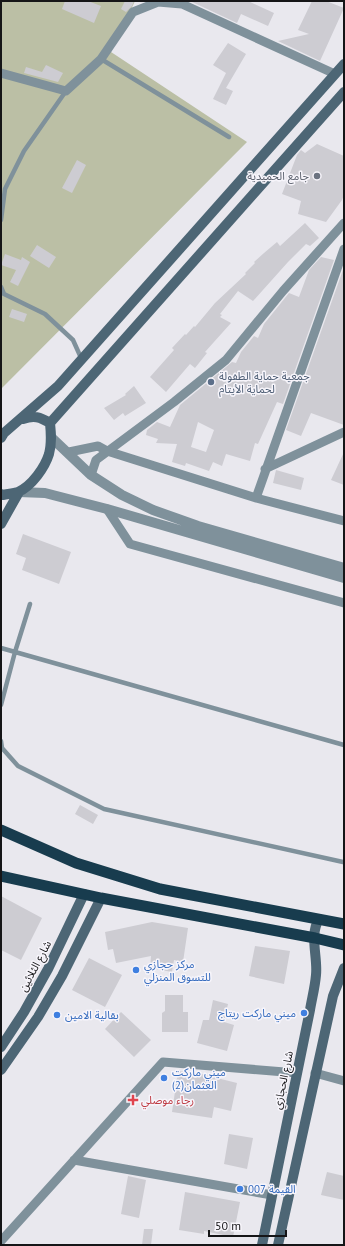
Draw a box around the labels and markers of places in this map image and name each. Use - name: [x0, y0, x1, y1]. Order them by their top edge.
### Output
- place label: جامع الحميدية: [247, 169, 310, 184]
- marker: جامع الحميدية: [312, 171, 322, 181]
- place label: جمعية حماية الطفولة لحماية الأيتام: [219, 369, 310, 397]
- marker: جمعية حماية الطفولة لحماية الأيتام: [206, 377, 216, 387]
- place label: مركز حجازي للتسوق المنزلي: [144, 957, 211, 987]
- marker: مركز حجازي للتسوق المنزلي: [131, 965, 141, 975]
- place label: ميني ماركت ريتاج: [218, 1006, 296, 1023]
- place label: بقالية الامين: [65, 1008, 119, 1022]
- marker: ميني ماركت ريتاج: [299, 1008, 309, 1018]
- marker: بقالية الامين: [52, 1010, 62, 1020]
- place label: ميني ماركت العثمان(2): [172, 1065, 226, 1092]
- marker: ميني ماركت العثمان(2): [159, 1073, 169, 1083]
- place label: رجاء موصلي: [141, 1093, 194, 1110]
- marker: رجاء موصلي: [128, 1095, 138, 1105]
- place label: القيمة 007: [248, 1182, 296, 1196]
- marker: القيمة 007: [235, 1184, 245, 1194]

